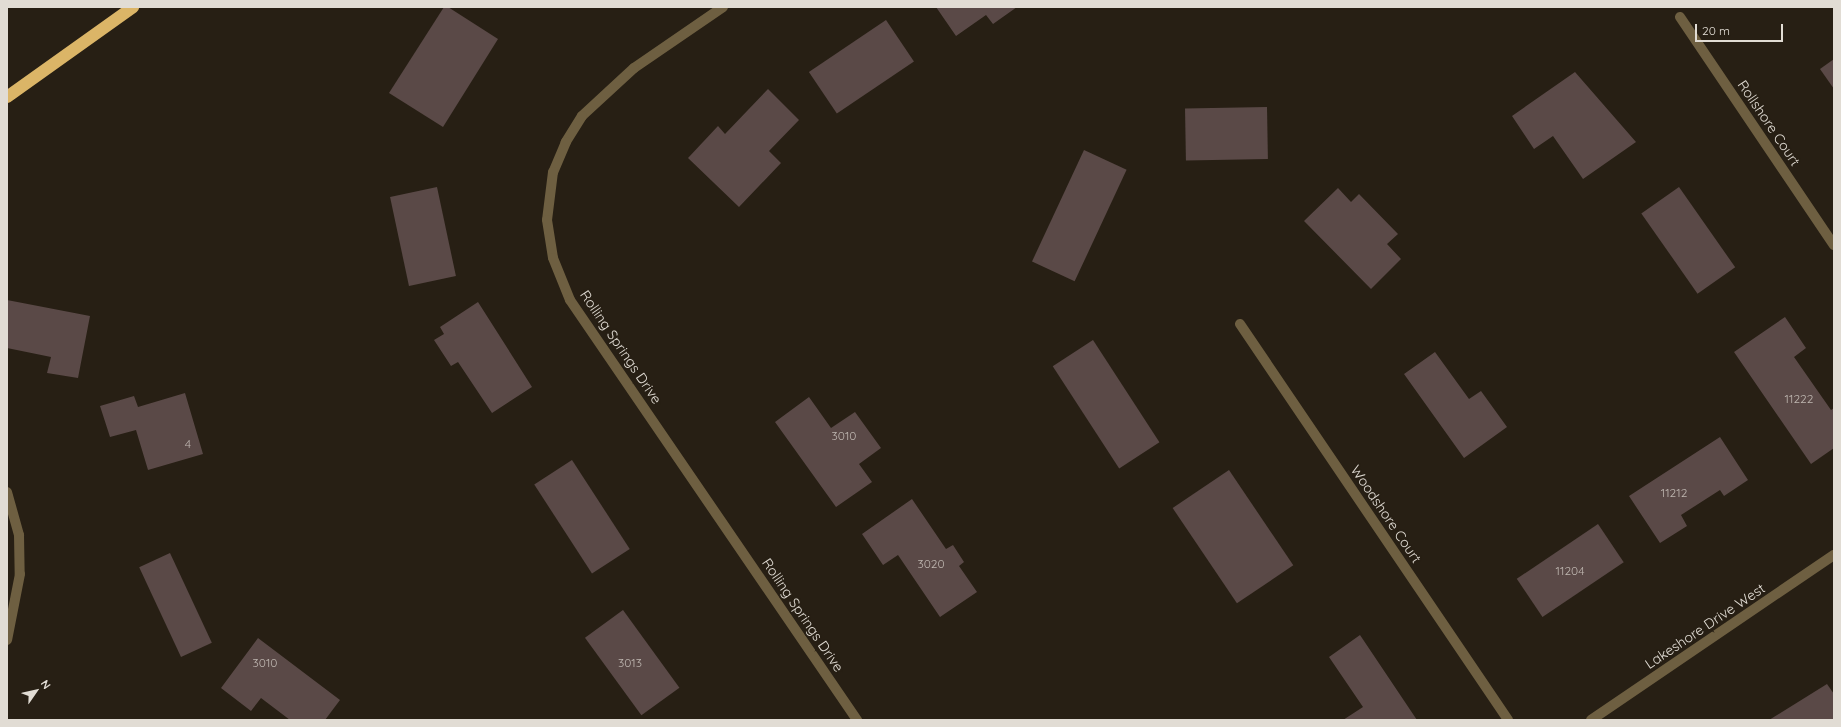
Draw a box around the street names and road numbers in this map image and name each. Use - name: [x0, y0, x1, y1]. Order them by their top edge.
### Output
- street label: Rollshore Court: [1734, 77, 1804, 169]
- street label: Rolling Springs Drive: [577, 287, 665, 407]
- street label: Woodshore Court: [1347, 462, 1425, 566]
- street label: Rolling Springs Drive: [759, 555, 847, 675]
- street label: Lakeshore Drive West: [1642, 580, 1768, 672]

